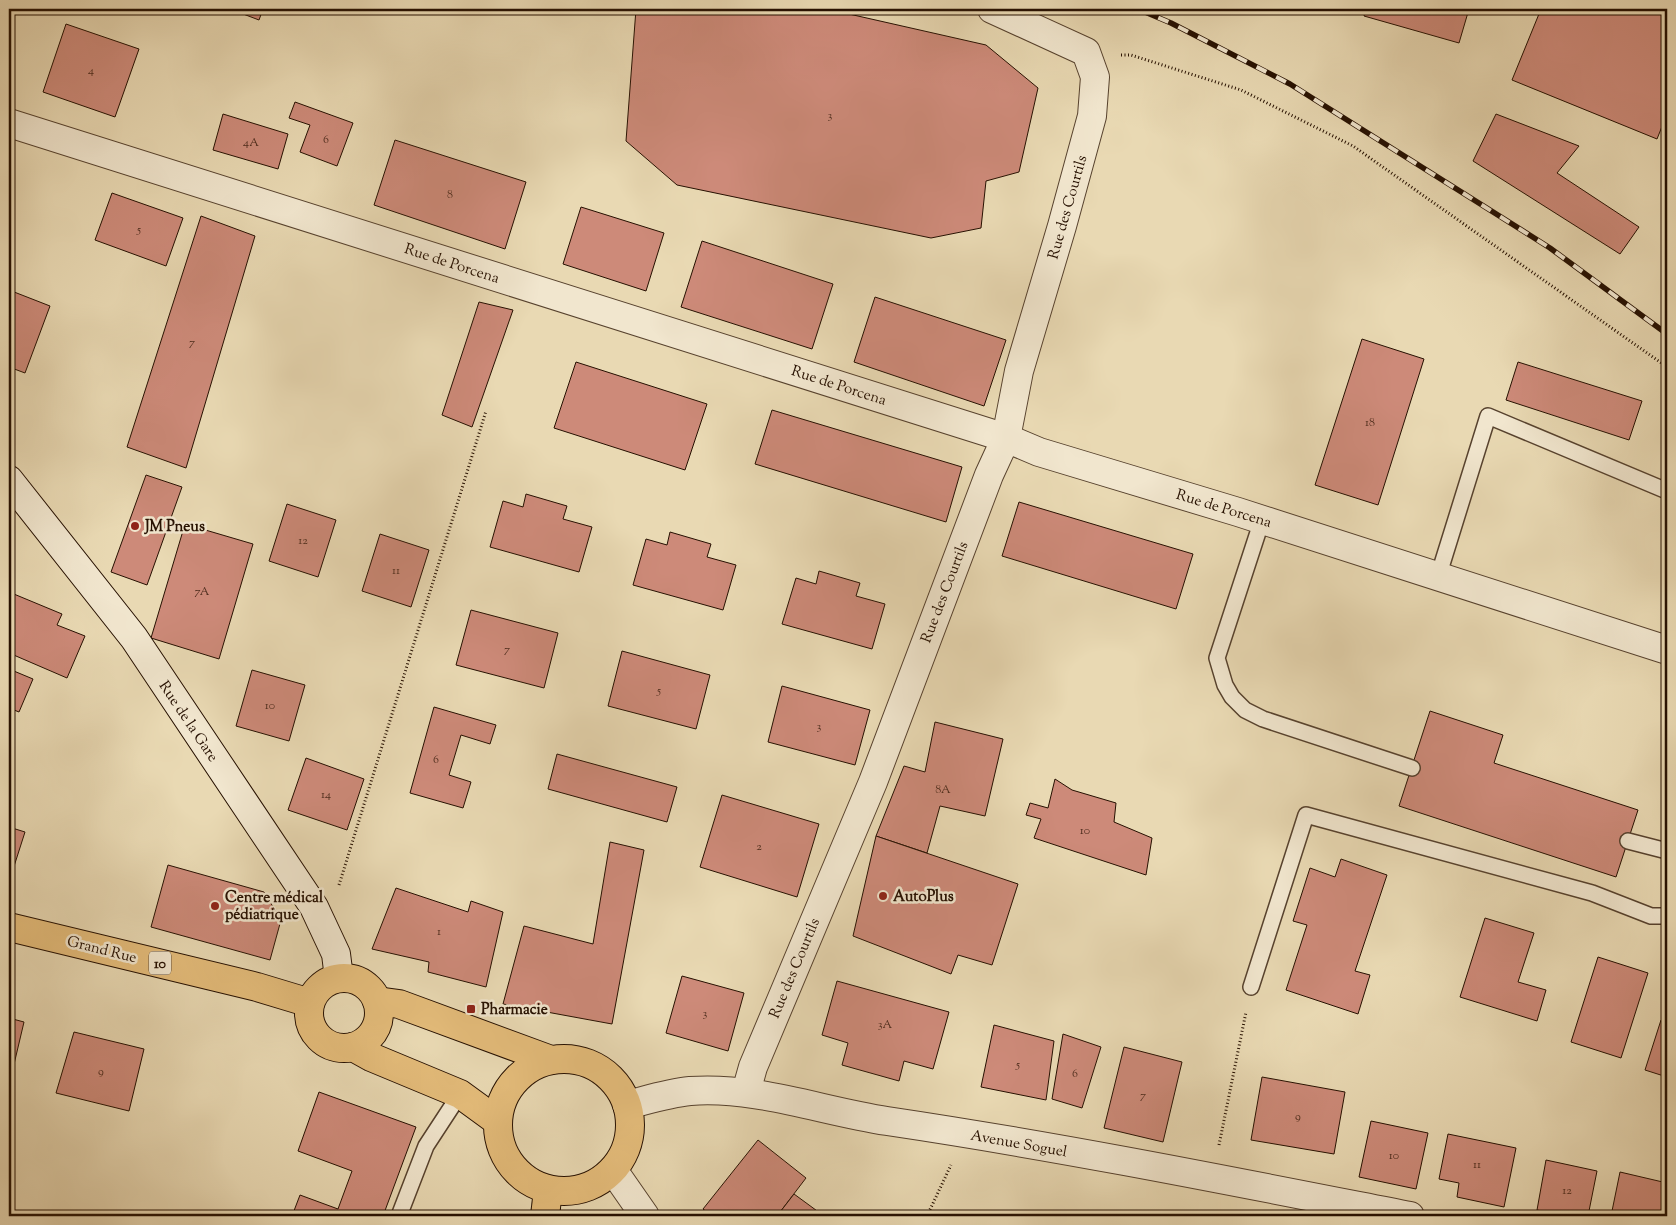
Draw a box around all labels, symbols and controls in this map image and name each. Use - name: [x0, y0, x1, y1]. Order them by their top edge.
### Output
- house number: 4: [88, 62, 94, 80]
- house number: 3: [828, 107, 833, 125]
- house number: 6: [323, 131, 329, 149]
- house number: 4A: [243, 134, 259, 152]
- street label: Rue des Courtils: [1044, 153, 1093, 262]
- house number: 8: [447, 186, 453, 204]
- house number: 5: [136, 221, 141, 239]
- street label: Rue de Porcena: [401, 239, 502, 290]
- house number: 7: [189, 334, 195, 352]
- street label: Rue de Porcena: [788, 361, 889, 412]
- house number: 18: [1365, 414, 1375, 432]
- street label: Rue de Porcena: [1173, 485, 1274, 534]
- place label: JM Pneus: [144, 517, 205, 538]
- marker: JM Pneus: [129, 520, 141, 532]
- house number: 12: [298, 532, 308, 550]
- street label: Rue des Courtils: [916, 539, 974, 646]
- house number: 11: [392, 562, 400, 580]
- house number: 7A: [195, 583, 210, 601]
- house number: 7: [504, 641, 510, 659]
- street label: Rue de la Gare: [153, 677, 223, 766]
- house number: 5: [656, 682, 661, 700]
- house number: 10: [265, 697, 275, 715]
- house number: 3: [817, 718, 822, 736]
- house number: 6: [433, 751, 439, 769]
- house number: 8A: [935, 781, 951, 799]
- house number: 14: [321, 786, 331, 804]
- house number: 10: [1080, 822, 1090, 840]
- house number: 2: [756, 838, 762, 856]
- place label: AutoPlus: [893, 887, 954, 908]
- place label: Centre médical pédiatrique: [225, 888, 324, 926]
- marker: AutoPlus: [877, 890, 889, 902]
- marker: Centre médical pédiatrique: [209, 900, 221, 912]
- street label: Rue des Courtils: [765, 915, 826, 1022]
- house number: 1: [437, 923, 441, 941]
- street label: Grand Rue: [65, 932, 139, 969]
- road number: 10: [149, 951, 171, 974]
- place label: Pharmacie: [481, 1000, 548, 1021]
- marker: Pharmacie: [465, 1003, 477, 1015]
- house number: 3: [703, 1005, 708, 1023]
- house number: 3A: [878, 1016, 893, 1034]
- house number: 5: [1015, 1056, 1020, 1074]
- house number: 9: [98, 1063, 104, 1081]
- house number: 6: [1072, 1065, 1078, 1083]
- house number: 7: [1140, 1087, 1146, 1105]
- house number: 9: [1295, 1108, 1301, 1126]
- street label: Avenue Soguel: [969, 1126, 1069, 1163]
- house number: 10: [1389, 1147, 1399, 1165]
- house number: 11: [1473, 1156, 1481, 1174]
- house number: 12: [1562, 1182, 1572, 1200]

